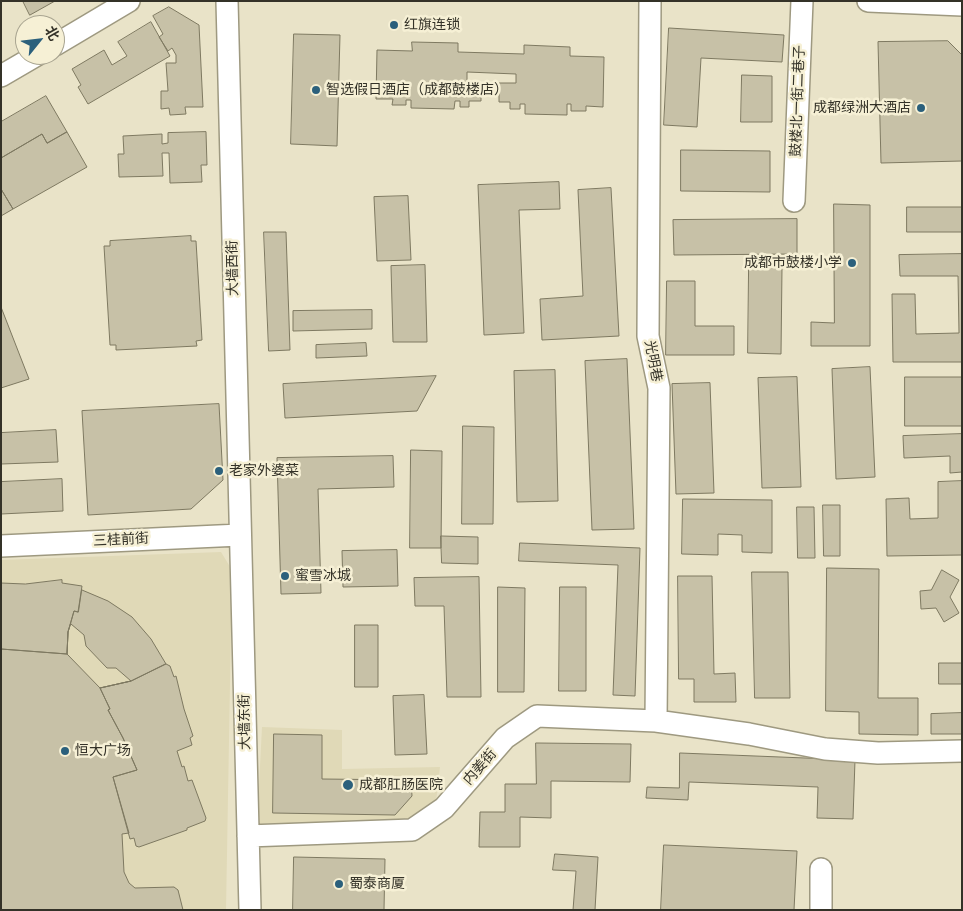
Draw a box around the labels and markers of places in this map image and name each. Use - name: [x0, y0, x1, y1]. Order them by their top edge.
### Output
- place label: 红旗连锁: [404, 17, 460, 33]
- marker: 红旗连锁: [388, 19, 400, 31]
- place label: 智选假日酒店（成都鼓楼店）: [326, 82, 508, 98]
- marker: 智选假日酒店（成都鼓楼店）: [310, 84, 322, 96]
- place label: 成都绿洲大酒店: [813, 100, 911, 116]
- marker: 成都绿洲大酒店: [915, 102, 927, 114]
- place label: 成都市鼓楼小学: [744, 255, 842, 271]
- marker: 成都市鼓楼小学: [846, 257, 858, 269]
- place label: 老家外婆菜: [229, 463, 299, 479]
- marker: 老家外婆菜: [213, 465, 225, 477]
- place label: 蜜雪冰城: [295, 568, 351, 584]
- marker: 蜜雪冰城: [279, 570, 291, 582]
- place label: 恒大广场: [75, 743, 131, 759]
- marker: 恒大广场: [59, 745, 71, 757]
- place label: 成都肛肠医院: [359, 777, 443, 793]
- marker: 成都肛肠医院: [341, 778, 355, 792]
- place label: 蜀泰商厦: [349, 876, 405, 892]
- marker: 蜀泰商厦: [333, 878, 345, 890]

